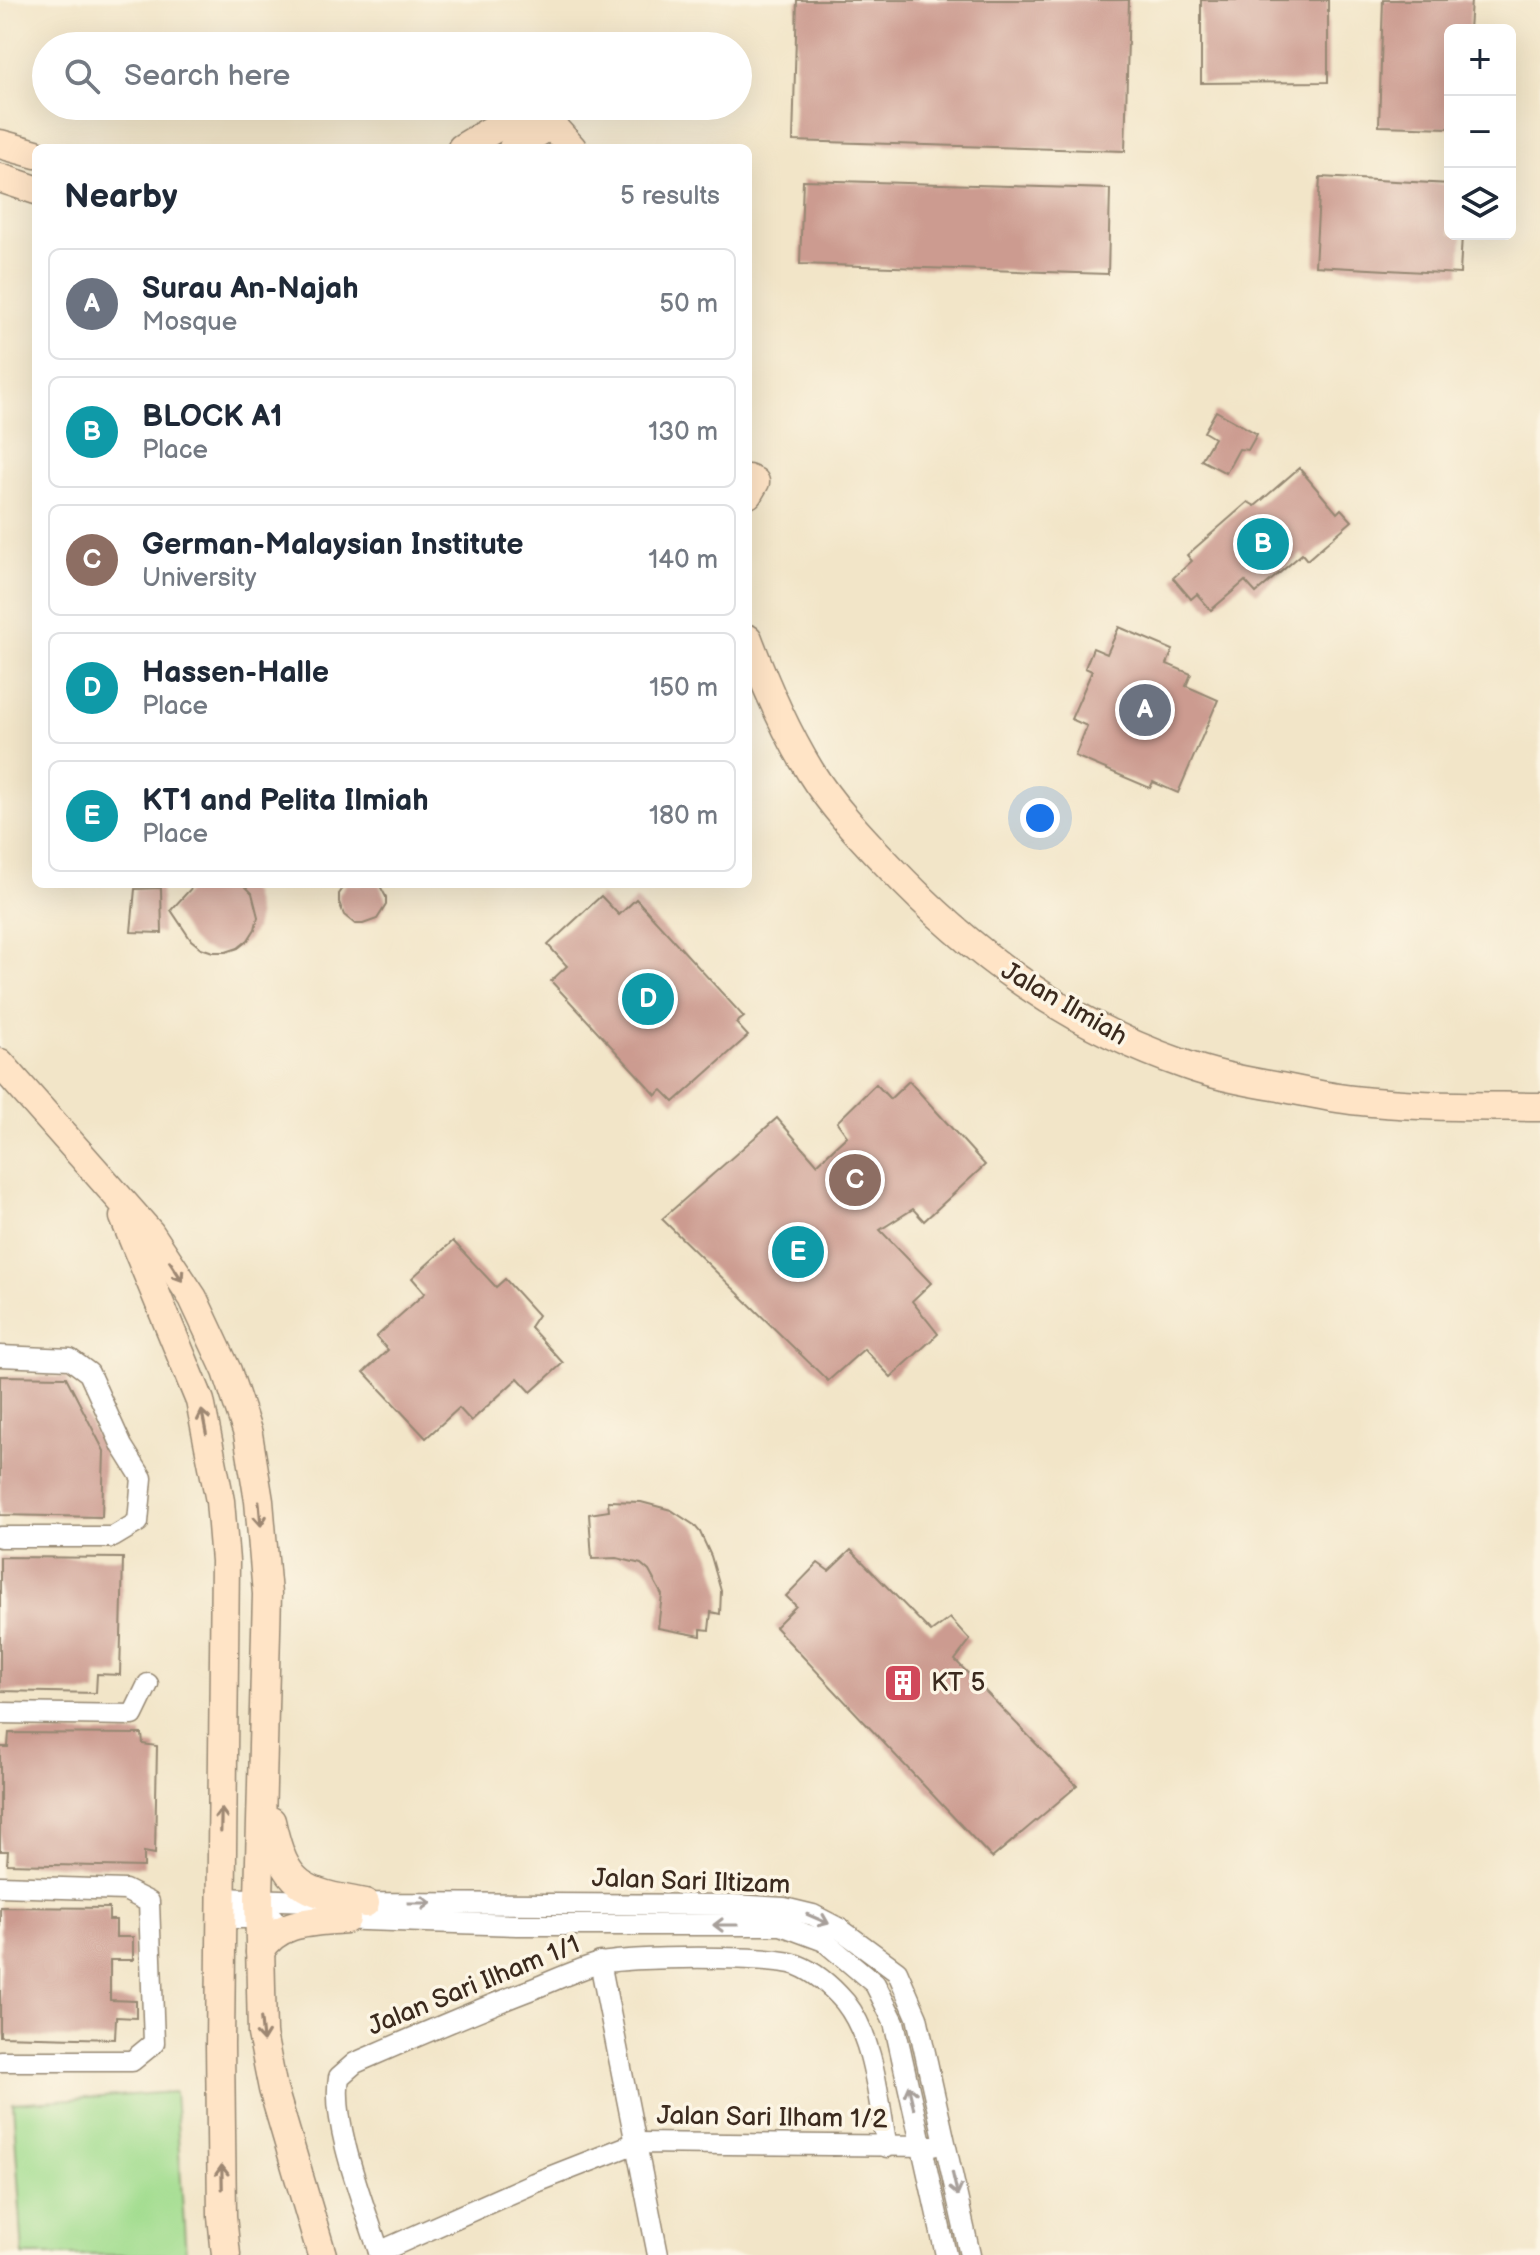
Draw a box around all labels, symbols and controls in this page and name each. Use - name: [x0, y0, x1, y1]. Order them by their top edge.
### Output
- map controls: [1444, 24, 1516, 240]
- button: +: [1444, 24, 1516, 96]
- search box: [32, 32, 752, 120]
- icon: search: [60, 54, 104, 98]
- text: Search here: [124, 58, 290, 94]
- button: −: [1444, 96, 1516, 168]
- button: layers: [1444, 168, 1516, 240]
- text: Nearby: [64, 176, 178, 217]
- text: 5 results: [620, 181, 720, 212]
- text: Surau An-Najah: [142, 271, 359, 307]
- text: A: [84, 289, 100, 320]
- text: 50 m: [659, 289, 718, 320]
- text: Mosque: [142, 307, 237, 338]
- text: BLOCK A1: [142, 399, 283, 435]
- text: B: [83, 417, 101, 448]
- text: 130 m: [648, 417, 718, 448]
- text: Place: [142, 435, 208, 466]
- pin: B: [1237, 514, 1289, 574]
- text: German-Malaysian Institute: [142, 527, 524, 563]
- text: C: [83, 545, 101, 576]
- text: 140 m: [648, 545, 718, 576]
- text: University: [142, 563, 257, 594]
- text: Hassen-Halle: [142, 655, 329, 691]
- text: D: [83, 673, 101, 704]
- text: 150 m: [649, 673, 718, 704]
- pin: A: [1119, 680, 1171, 740]
- text: Place: [142, 691, 208, 722]
- text: KT1 and Pelita Ilmiah: [142, 783, 429, 819]
- your location: [1020, 798, 1060, 838]
- text: E: [84, 801, 100, 832]
- text: 180 m: [649, 801, 718, 832]
- text: Place: [142, 819, 208, 850]
- street label: Jalan Ilmiah: [995, 955, 1133, 1053]
- pin: D: [622, 969, 674, 1029]
- pin: C: [829, 1150, 881, 1210]
- pin: E: [772, 1222, 824, 1282]
- one-way arrow: [167, 1260, 184, 1282]
- one-way arrow: [196, 1409, 211, 1435]
- one-way arrow: [253, 1501, 268, 1527]
- building icon: KT 5: [882, 1662, 924, 1704]
- place label: KT 5: [931, 1668, 985, 1699]
- one-way arrow: [213, 1807, 229, 1834]
- street label: Jalan Sari Iltizam: [591, 1863, 791, 1901]
- one-way arrow: [406, 1895, 433, 1911]
- one-way arrow: [806, 1912, 830, 1927]
- one-way arrow: [712, 1917, 739, 1933]
- street label: Jalan Sari Ilham 1/1: [364, 1929, 584, 2043]
- one-way arrow: [255, 2016, 270, 2043]
- one-way arrow: [903, 2084, 918, 2110]
- street label: Jalan Sari Ilham 1/2: [656, 2100, 888, 2136]
- one-way arrow: [214, 2164, 229, 2191]
- one-way arrow: [948, 2171, 963, 2196]

